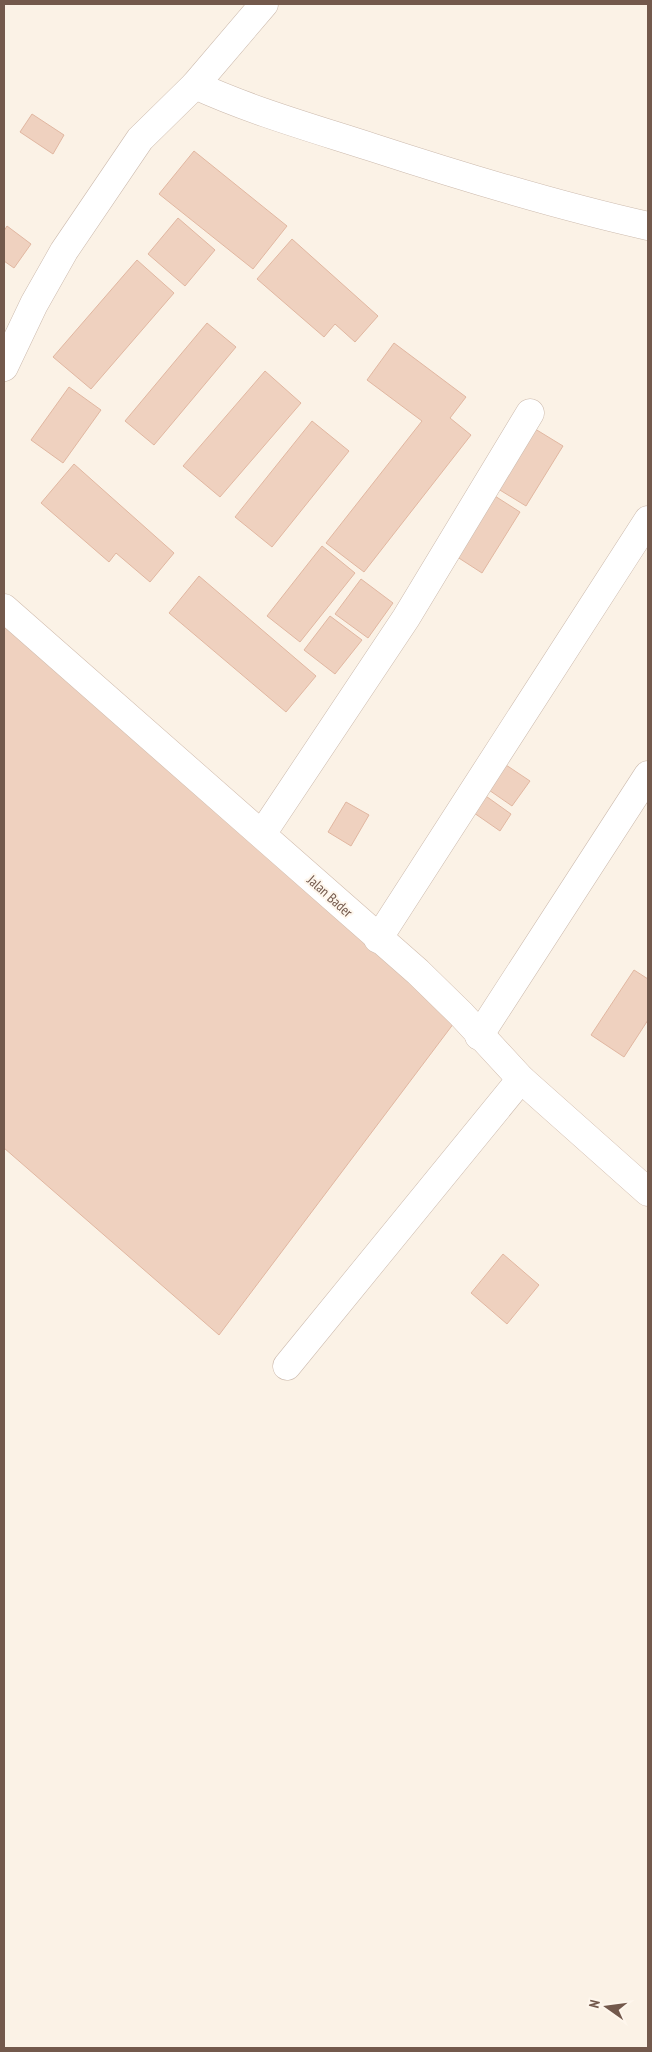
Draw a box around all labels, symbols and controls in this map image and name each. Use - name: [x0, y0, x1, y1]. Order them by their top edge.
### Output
- street label: Jalan Bader: [303, 870, 357, 921]
- north arrow: [582, 1982, 632, 2032]
- text: N: [585, 1998, 604, 2010]

